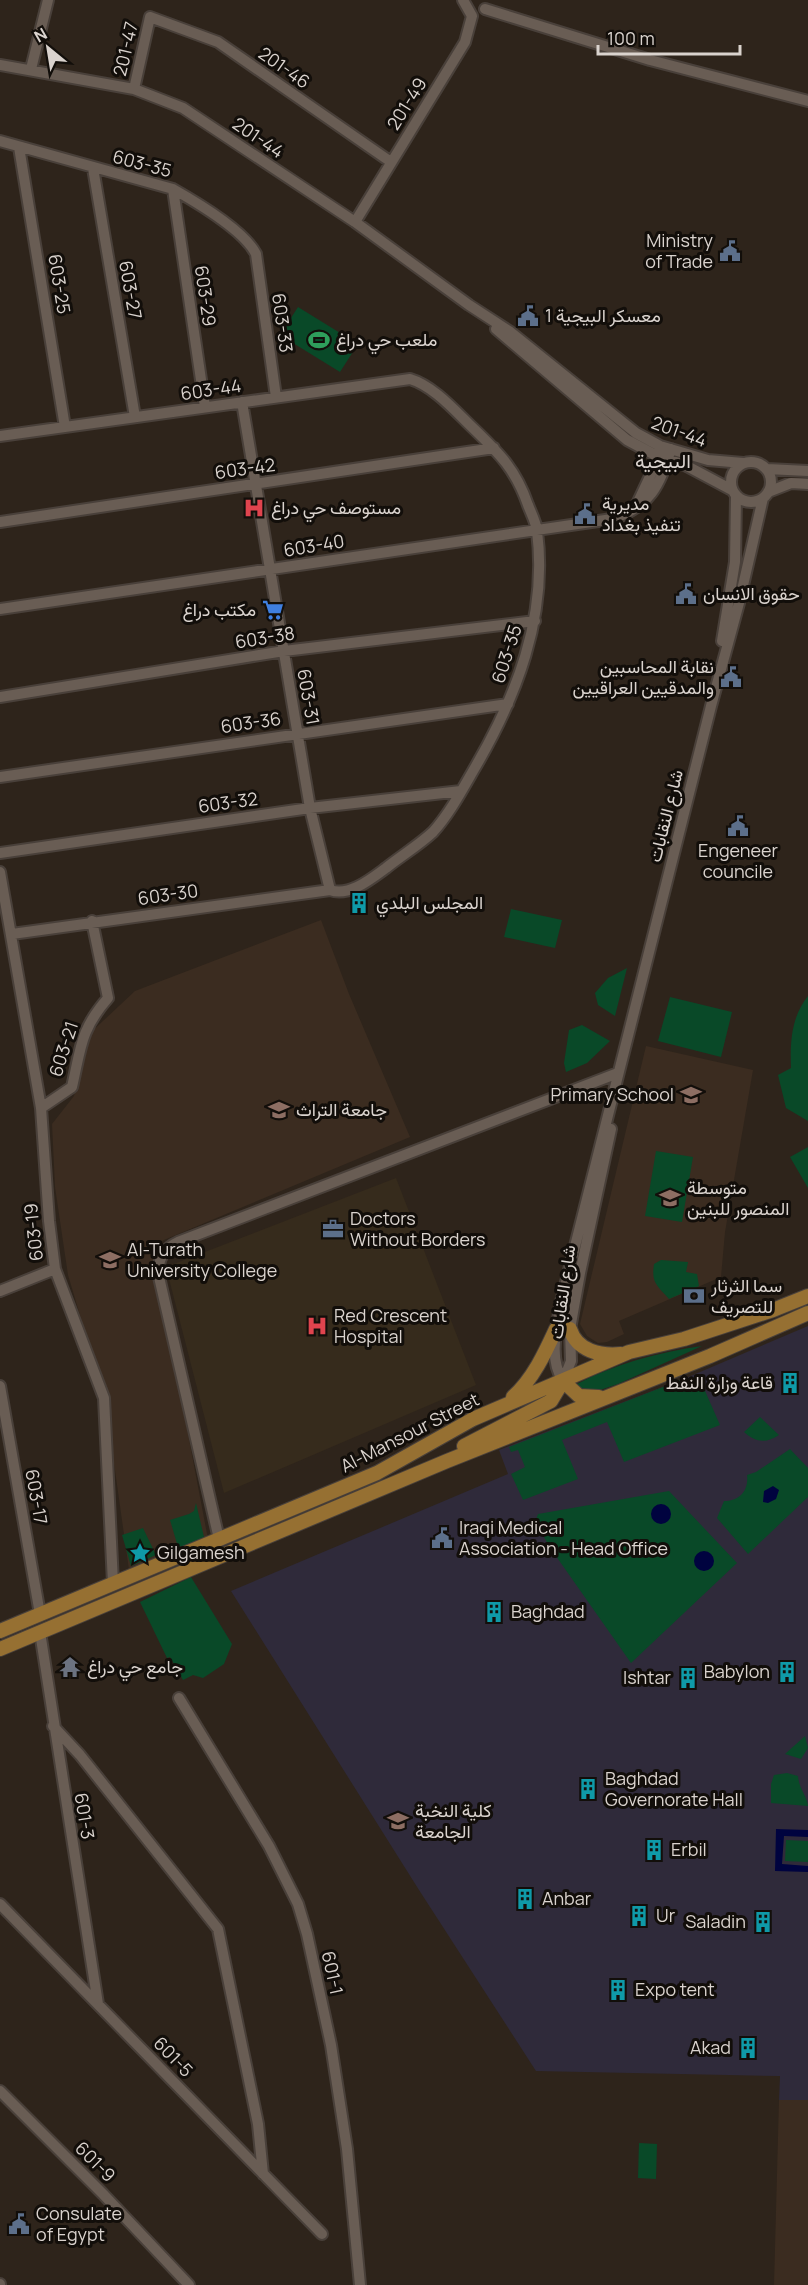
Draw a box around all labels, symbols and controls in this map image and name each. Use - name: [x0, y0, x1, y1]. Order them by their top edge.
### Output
- north arrow: [18, 18, 78, 78]
- scale bar: [598, 18, 740, 56]
- street label: 201-47: [107, 19, 143, 78]
- text: N: [30, 23, 51, 47]
- text: 100 m: [607, 26, 655, 50]
- street label: 201-46: [254, 41, 315, 94]
- street label: 201-49: [381, 73, 432, 134]
- street label: 201-44: [228, 111, 289, 163]
- street label: 603-35: [110, 144, 174, 182]
- place label: Ministry of Trade: [645, 228, 713, 273]
- public building icon: Ministry of Trade: [718, 239, 742, 263]
- street label: 603-25: [43, 252, 77, 316]
- street label: 603-27: [114, 259, 148, 321]
- street label: 603-29: [190, 264, 222, 328]
- street label: 603-33: [267, 292, 299, 354]
- place label: معسكر البيجية 1: [545, 303, 661, 327]
- public building icon: معسكر البيجية 1: [516, 304, 540, 328]
- place label: ملعب حي دراغ: [336, 327, 437, 355]
- sports icon: ملعب حي دراغ: [307, 328, 331, 352]
- street label: 603-44: [179, 373, 243, 405]
- street label: 201-44: [648, 410, 710, 452]
- district label: البيجية: [635, 447, 691, 474]
- street label: 603-42: [213, 452, 277, 484]
- place label: مديرية تنفيذ بغداد: [602, 491, 681, 536]
- place label: مستوصف حي دراغ: [271, 495, 401, 523]
- hospital icon: مستوصف حي دراغ: [242, 496, 266, 520]
- public building icon: مديرية تنفيذ بغداد: [573, 502, 597, 526]
- street label: 603-40: [282, 528, 346, 562]
- place label: حقوق الانسان: [703, 581, 800, 605]
- public building icon: حقوق الانسان: [674, 582, 698, 606]
- place label: مكتب دراغ: [182, 597, 256, 622]
- supermarket icon: مكتب دراغ: [261, 598, 285, 622]
- street label: 603-38: [233, 620, 296, 654]
- street label: 603-35: [485, 621, 527, 686]
- place label: نقابة المحاسبين والمدقيين العراقيين: [573, 654, 714, 699]
- public building icon: نقابة المحاسبين والمدقيين العراقيين: [719, 665, 743, 689]
- street label: 603-31: [292, 667, 326, 727]
- street label: 603-36: [219, 706, 283, 738]
- street label: شارع النقابات: [642, 767, 689, 865]
- street label: 603-32: [197, 786, 259, 818]
- public building icon: Engeneer councile: [726, 814, 750, 838]
- place label: Engeneer councile: [698, 838, 779, 883]
- street label: 603-30: [136, 878, 200, 910]
- place label: المجلس البلدي: [376, 890, 483, 918]
- building icon: المجلس البلدي: [347, 891, 371, 915]
- street label: 603-21: [43, 1018, 83, 1079]
- place label: Primary School: [550, 1082, 674, 1106]
- school or university icon: Primary School: [679, 1083, 703, 1107]
- place label: جامعة التراث: [296, 1097, 387, 1121]
- school or university icon: جامعة التراث: [267, 1098, 291, 1122]
- place label: متوسطة المنصور للبنين: [687, 1175, 789, 1220]
- school or university icon: متوسطة المنصور للبنين: [658, 1186, 682, 1210]
- street label: 603-19: [18, 1202, 48, 1262]
- place label: Doctors Without Borders: [350, 1206, 486, 1251]
- office icon: Doctors Without Borders: [321, 1217, 345, 1241]
- place label: Al-Turath University College: [127, 1237, 277, 1282]
- street label: شارع النقابات: [544, 1243, 581, 1341]
- school or university icon: Al-Turath University College: [98, 1248, 122, 1272]
- place label: سما الثرثار للتصريف: [710, 1273, 782, 1318]
- bank icon: سما الثرثار للتصريف: [682, 1284, 706, 1308]
- place label: Red Crescent Hospital: [334, 1303, 447, 1348]
- hospital icon: Red Crescent Hospital: [305, 1314, 329, 1338]
- place label: قاعة وزارة النفط: [666, 1370, 773, 1394]
- building icon: قاعة وزارة النفط: [778, 1371, 802, 1395]
- street label: Al-Mansour Street: [336, 1387, 483, 1477]
- street label: 603-17: [20, 1467, 54, 1526]
- place label: Iraqi Medical Association - Head Office: [459, 1515, 668, 1560]
- public building icon: Iraqi Medical Association - Head Office: [430, 1526, 454, 1550]
- place label: Gilgamesh: [157, 1540, 245, 1564]
- place icon: Gilgamesh: [128, 1541, 152, 1565]
- place label: Baghdad: [511, 1599, 585, 1623]
- building icon: Baghdad: [482, 1600, 506, 1624]
- place label: جامع حي دراغ: [87, 1654, 183, 1682]
- temple icon: جامع حي دراغ: [58, 1655, 82, 1679]
- place label: Babylon: [704, 1659, 770, 1683]
- building icon: Babylon: [775, 1660, 799, 1684]
- place label: Ishtar: [623, 1665, 672, 1689]
- building icon: Ishtar: [676, 1666, 700, 1690]
- place label: Baghdad Governorate Hall: [605, 1766, 743, 1811]
- building icon: Baghdad Governorate Hall: [576, 1777, 600, 1801]
- street label: 601-3: [69, 1791, 100, 1841]
- place label: كلية النخبة الجامعة: [415, 1798, 491, 1843]
- school or university icon: كلية النخبة الجامعة: [386, 1809, 410, 1833]
- place label: Erbil: [671, 1837, 707, 1861]
- building icon: Erbil: [642, 1838, 666, 1862]
- place label: Anbar: [542, 1886, 592, 1910]
- building icon: Anbar: [513, 1887, 537, 1911]
- place label: Ur: [656, 1903, 676, 1927]
- building icon: Ur: [627, 1904, 651, 1928]
- place label: Saladin: [685, 1909, 746, 1933]
- building icon: Saladin: [751, 1910, 775, 1934]
- street label: 601-1: [317, 1949, 349, 1997]
- place label: Expo tent: [635, 1977, 715, 2001]
- building icon: Expo tent: [606, 1978, 630, 2002]
- street label: 601-5: [149, 2031, 199, 2082]
- place label: Akad: [690, 2035, 731, 2059]
- building icon: Akad: [736, 2036, 760, 2060]
- street label: 601-9: [70, 2136, 121, 2187]
- place label: Consulate of Egypt: [36, 2201, 122, 2246]
- public building icon: Consulate of Egypt: [7, 2212, 31, 2236]

